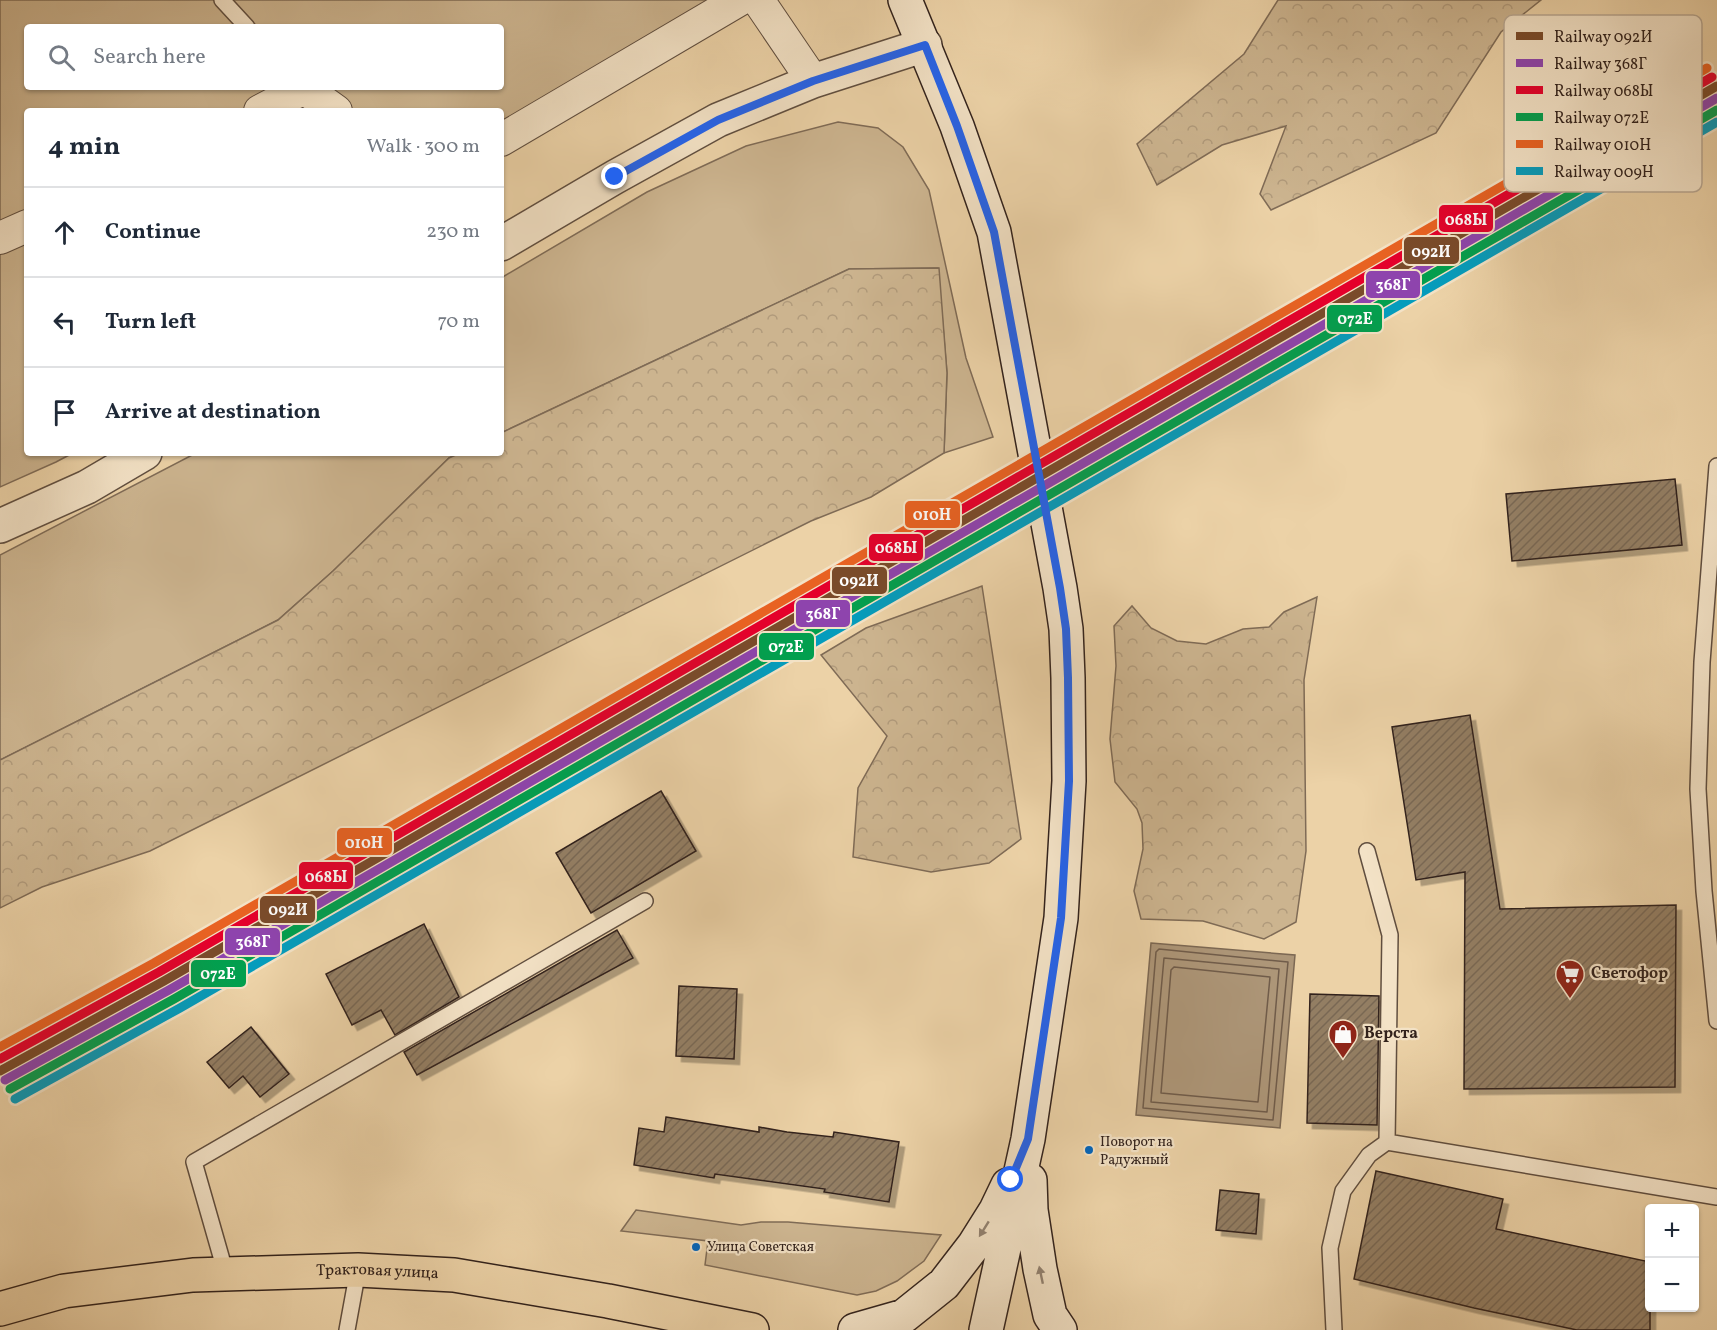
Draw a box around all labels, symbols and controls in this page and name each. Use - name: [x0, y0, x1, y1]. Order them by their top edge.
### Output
- legend: [1504, 15, 1702, 192]
- search box: [24, 24, 504, 90]
- text: Railway 092И: [1554, 27, 1652, 49]
- icon: search: [45, 41, 78, 74]
- text: Search here: [93, 42, 206, 73]
- text: Railway 368Г: [1554, 54, 1647, 76]
- text: Railway 068Ы: [1554, 81, 1653, 103]
- text: Railway 072Е: [1554, 108, 1649, 130]
- text: 4 min: [48, 129, 120, 165]
- text: Walk · 300 m: [367, 133, 480, 161]
- text: Railway 010Н: [1554, 135, 1651, 157]
- text: Railway 009Н: [1554, 162, 1654, 184]
- route end: [601, 163, 627, 189]
- line badge: 068Ы: [1438, 204, 1494, 233]
- text: 068Ы: [1445, 210, 1487, 232]
- icon: ahead: [48, 216, 81, 249]
- text: Continue: [105, 217, 201, 248]
- text: 230 m: [426, 218, 480, 246]
- line badge: 092И: [1403, 236, 1460, 265]
- text: 092И: [1411, 242, 1451, 264]
- line badge: 368Г: [1365, 270, 1421, 299]
- text: 368Г: [1375, 275, 1411, 297]
- line badge: 072Е: [1326, 304, 1383, 333]
- icon: left: [48, 306, 81, 339]
- text: Turn left: [105, 307, 196, 338]
- text: 70 m: [437, 308, 480, 336]
- text: 072Е: [1337, 309, 1373, 331]
- icon: arrive: [48, 396, 81, 429]
- text: Arrive at destination: [105, 397, 321, 428]
- line badge: 010Н: [904, 500, 961, 529]
- text: 010Н: [913, 505, 951, 527]
- line badge: 068Ы: [868, 533, 924, 562]
- text: 068Ы: [875, 538, 917, 560]
- line badge: 092И: [831, 566, 888, 595]
- text: 092И: [839, 571, 879, 593]
- line badge: 368Г: [795, 599, 851, 628]
- text: 368Г: [805, 604, 841, 626]
- line badge: 072Е: [758, 632, 815, 661]
- text: 072Е: [768, 637, 804, 659]
- line badge: 010Н: [336, 827, 393, 856]
- text: 010Н: [345, 833, 383, 855]
- line badge: 068Ы: [298, 861, 354, 890]
- text: 068Ы: [305, 867, 347, 889]
- line badge: 092И: [259, 895, 316, 924]
- text: 092И: [268, 900, 308, 922]
- line badge: 368Г: [224, 927, 281, 956]
- text: 368Г: [235, 932, 271, 954]
- supermarket icon: Светофор: [1554, 958, 1586, 1000]
- line badge: 072Е: [190, 959, 247, 988]
- place label: Светофор: [1591, 963, 1668, 985]
- text: 072Е: [200, 964, 236, 986]
- shop icon: Верста: [1327, 1018, 1359, 1060]
- place label: Верста: [1364, 1023, 1418, 1045]
- place label: Поворот на Радужный: [1100, 1133, 1173, 1170]
- marker: Поворот на Радужный: [1083, 1144, 1095, 1156]
- route start: [997, 1166, 1023, 1192]
- map controls: [1645, 1204, 1699, 1312]
- button: +: [1645, 1204, 1699, 1258]
- one-way arrow: [978, 1221, 989, 1237]
- place label: Улица Советская: [707, 1238, 814, 1257]
- marker: Улица Советская: [690, 1241, 702, 1253]
- button: −: [1645, 1258, 1699, 1312]
- street label: Трактовая улица: [316, 1259, 439, 1285]
- one-way arrow: [1036, 1266, 1046, 1285]

